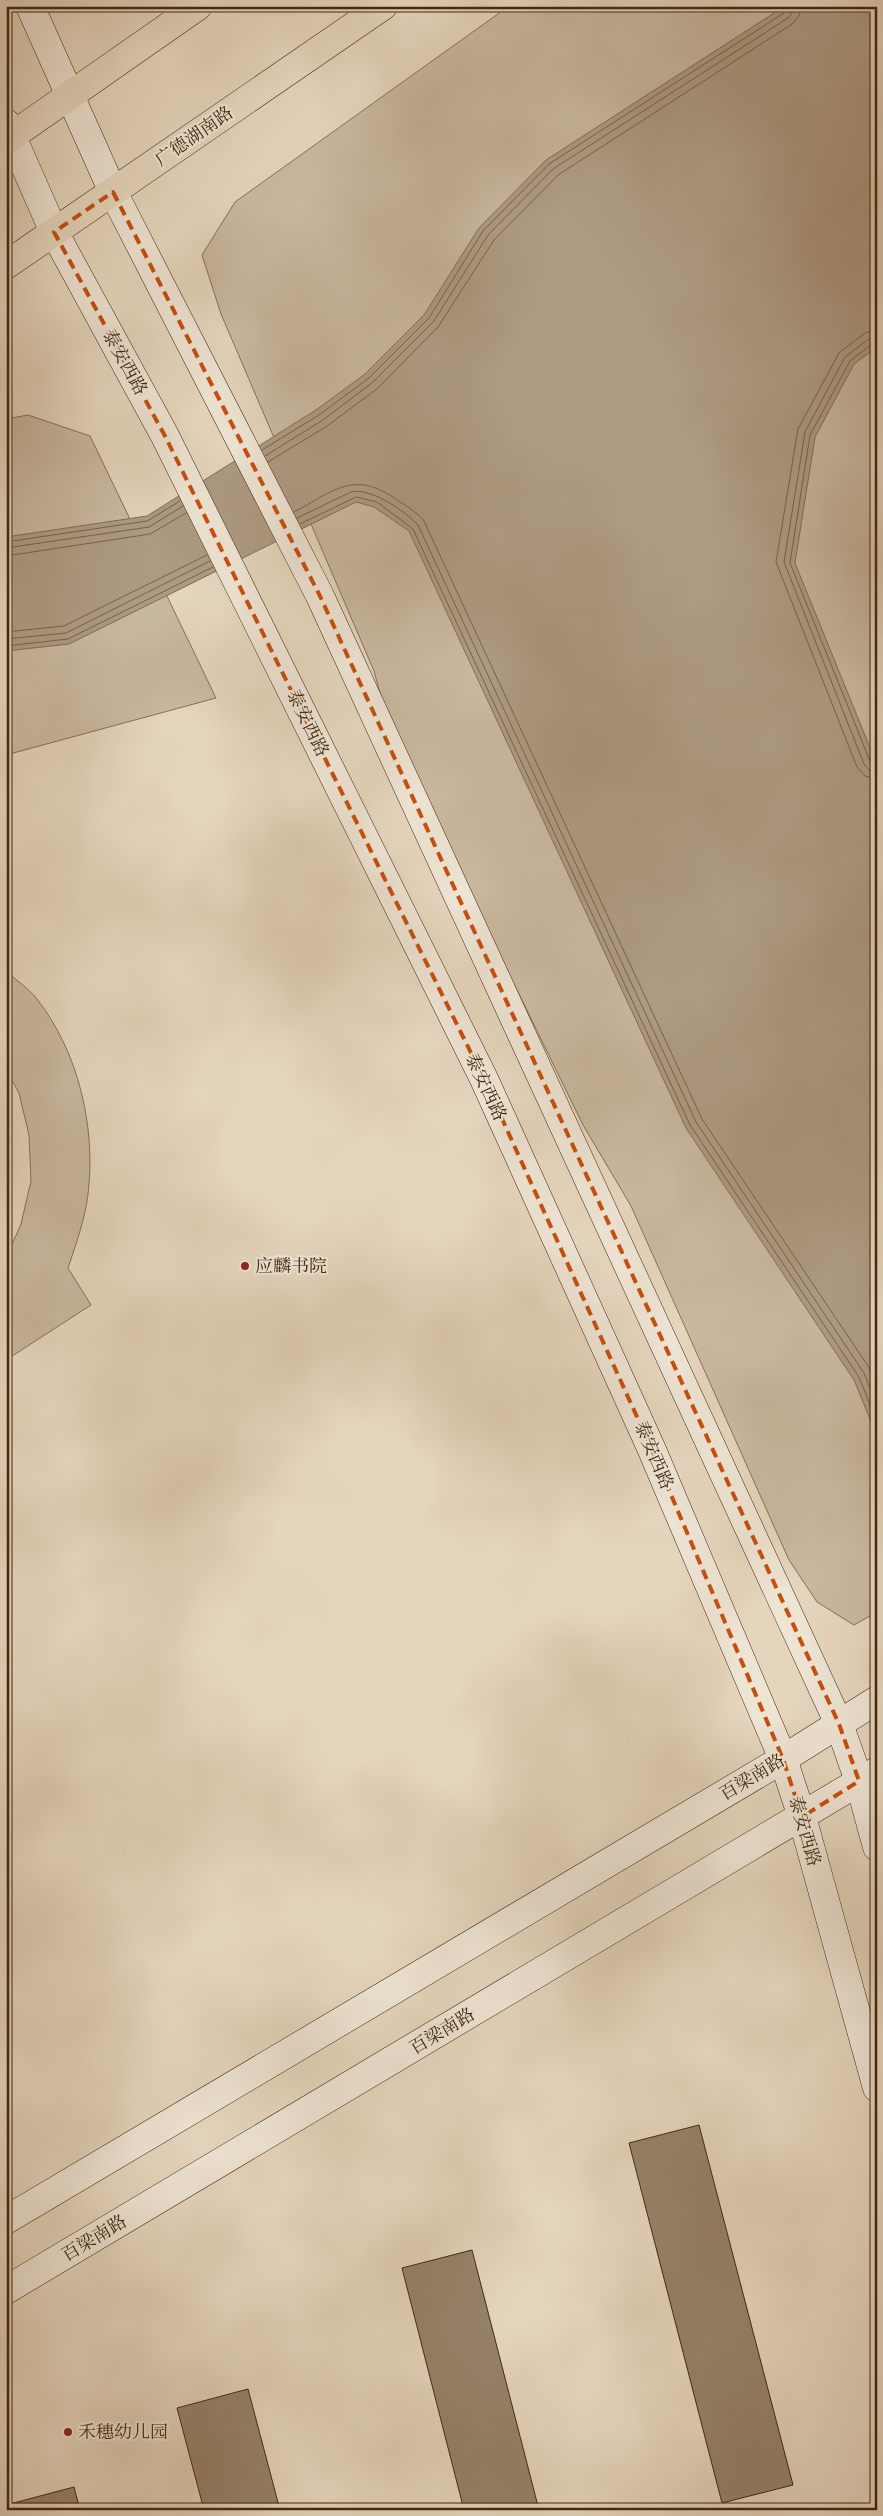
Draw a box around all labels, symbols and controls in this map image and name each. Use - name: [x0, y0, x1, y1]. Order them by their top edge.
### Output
- street label: 广德湖南路: [151, 101, 237, 171]
- street label: 泰安西路: [98, 325, 152, 399]
- street label: 泰安西路: [282, 686, 334, 760]
- street label: 泰安西路: [461, 1050, 511, 1124]
- place label: 应麟书院: [255, 1255, 327, 1277]
- marker: 应麟书院: [239, 1260, 251, 1272]
- street label: 泰安西路: [630, 1418, 678, 1492]
- street label: 百梁南路: [715, 1749, 789, 1805]
- street label: 泰安西路: [785, 1793, 825, 1869]
- street label: 百梁南路: [405, 2003, 479, 2059]
- street label: 百梁南路: [57, 2210, 131, 2266]
- place label: 禾穗幼儿园: [78, 2421, 168, 2443]
- marker: 禾穗幼儿园: [62, 2426, 74, 2438]

